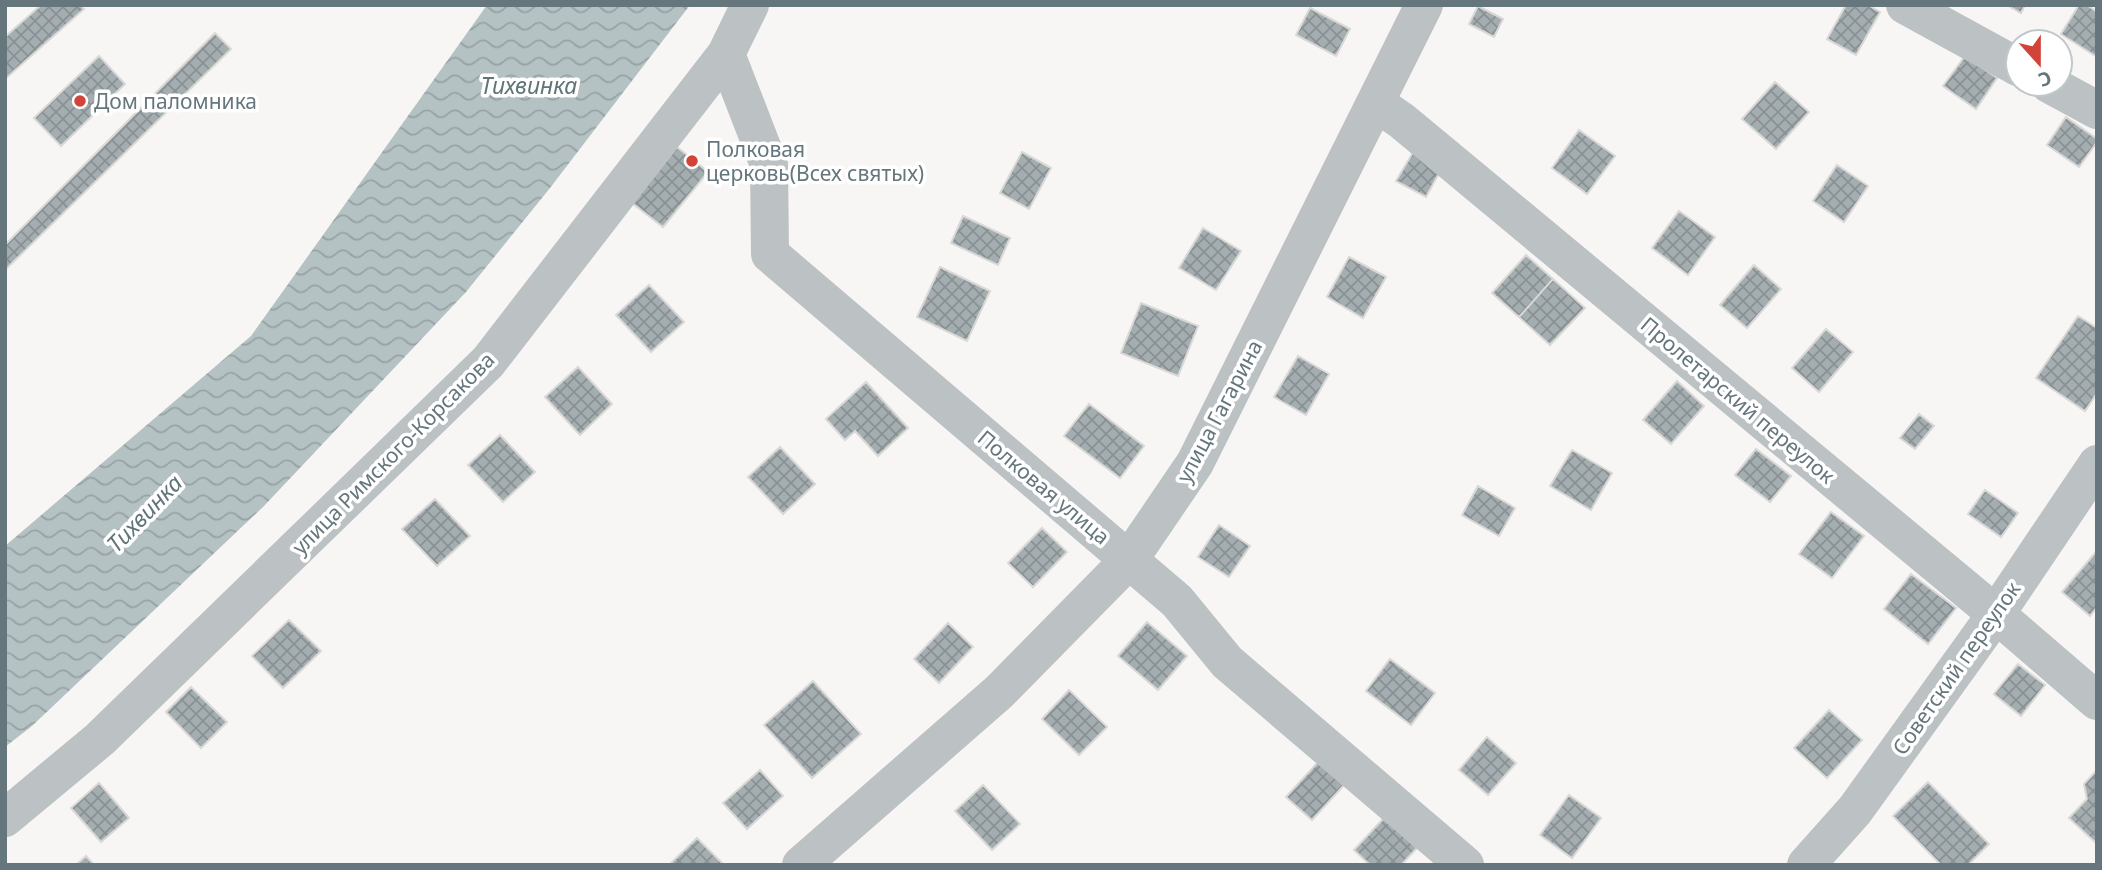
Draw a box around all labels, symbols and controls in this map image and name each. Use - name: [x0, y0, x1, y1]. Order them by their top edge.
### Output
- north arrow: [2004, 28, 2074, 98]
- text: С: [2035, 65, 2055, 93]
- water label: Тихвинка: [481, 69, 577, 101]
- place label: Дом паломника: [94, 87, 257, 115]
- marker: Дом паломника: [72, 93, 88, 109]
- place label: Полковая церковь(Всех святых): [706, 135, 924, 187]
- marker: Полковая церковь(Всех святых): [684, 153, 700, 169]
- street label: Пролетарский переулок: [1635, 310, 1841, 490]
- street label: улица Гагарина: [1170, 335, 1268, 487]
- street label: улица Римского-Корсакова: [286, 346, 500, 560]
- street label: Полковая улица: [972, 424, 1116, 550]
- water label: Тихвинка: [99, 467, 189, 559]
- street label: Советский переулок: [1886, 576, 2026, 760]

